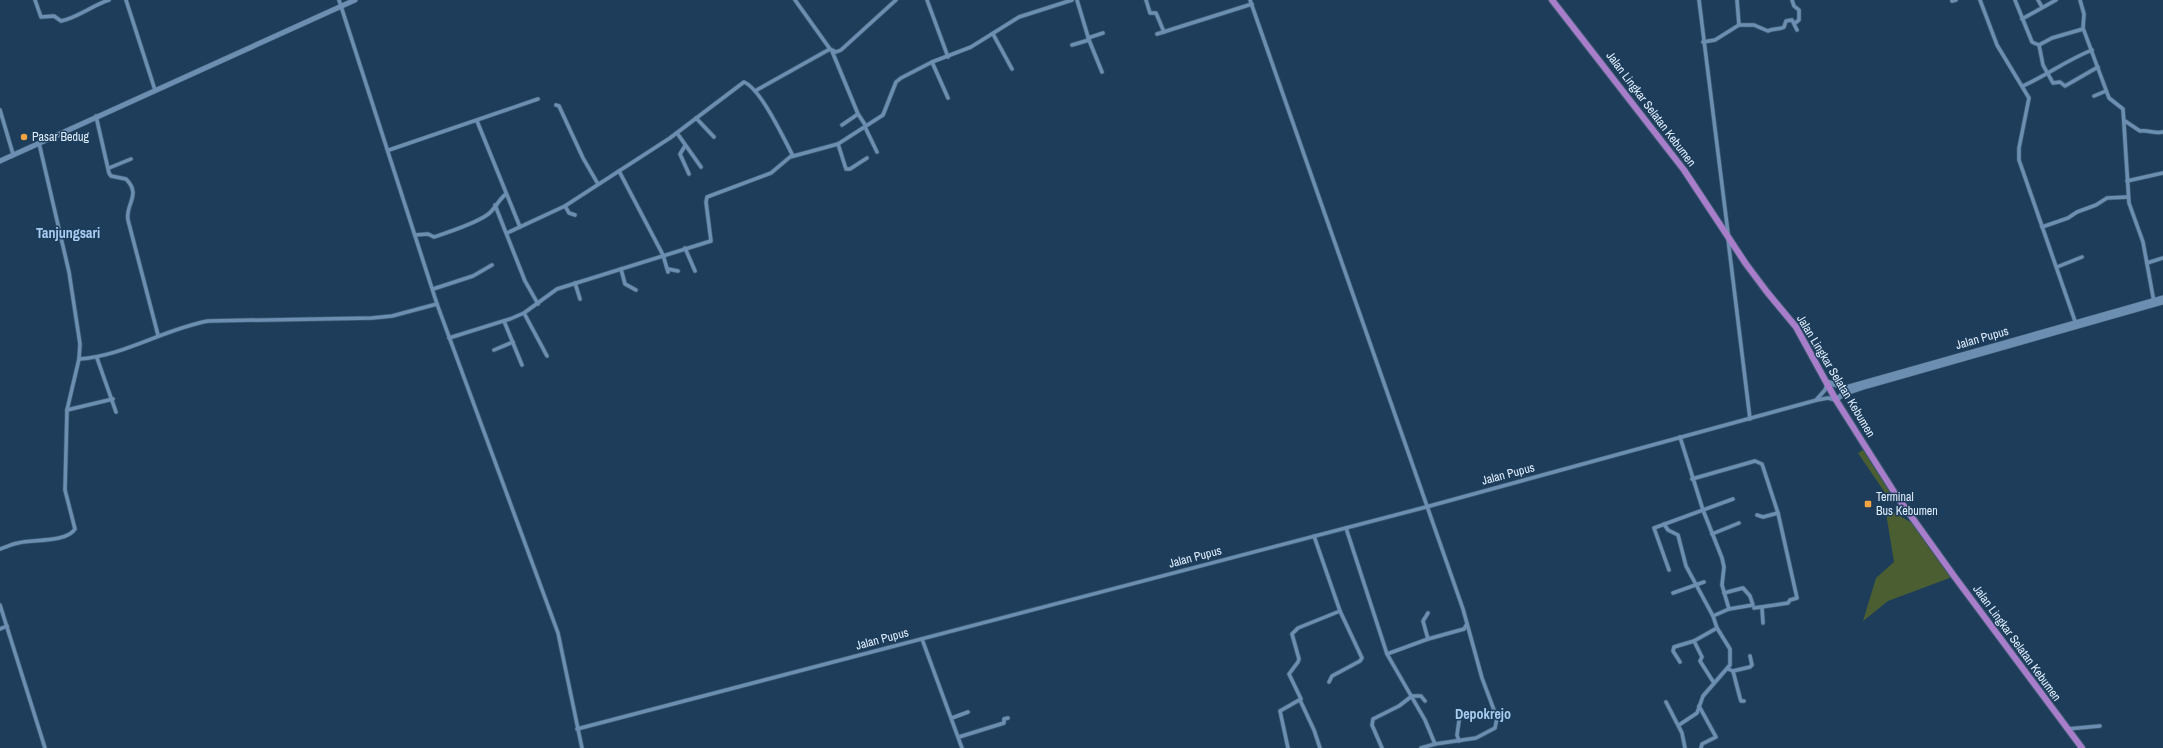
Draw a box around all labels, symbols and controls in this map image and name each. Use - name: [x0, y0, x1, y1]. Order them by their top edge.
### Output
- street label: Jalan Lingkar Selatan Kebumen: [1602, 48, 1700, 170]
- place label: Pasar Bedug: [32, 129, 89, 145]
- marker: Pasar Bedug: [19, 132, 29, 142]
- district label: Tanjungsari: [36, 224, 100, 242]
- street label: Jalan Lingkar Selatan Kebumen: [1793, 312, 1879, 440]
- street label: Jalan Pupus: [1954, 323, 2010, 353]
- street label: Jalan Pupus: [1480, 459, 1536, 489]
- place label: Terminal Bus Kebumen: [1876, 489, 1938, 519]
- marker: Terminal Bus Kebumen: [1863, 499, 1873, 509]
- street label: Jalan Pupus: [1167, 542, 1223, 572]
- street label: Jalan Lingkar Selatan Kebumen: [1969, 582, 2065, 704]
- street label: Jalan Pupus: [854, 624, 910, 654]
- district label: Depokrejo: [1455, 705, 1511, 723]

